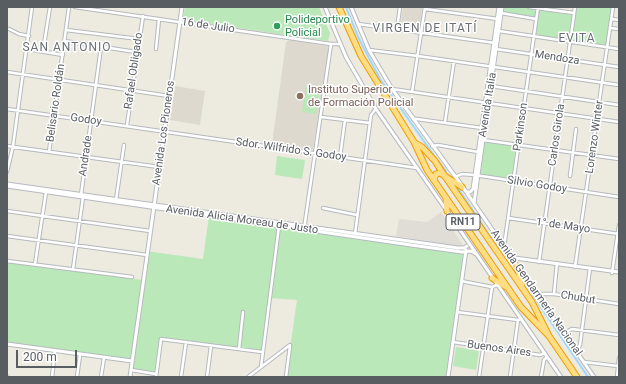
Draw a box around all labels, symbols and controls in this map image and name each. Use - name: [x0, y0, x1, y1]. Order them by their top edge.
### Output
- place label: Polideportivo Policial: [285, 13, 350, 39]
- street label: 16 de Julio: [181, 16, 235, 36]
- marker: Polideportivo Policial: [272, 21, 282, 31]
- district label: VIRGEN DE ITATÍ: [373, 22, 477, 36]
- street label: Rafael Obligado: [122, 32, 146, 110]
- district label: EVITA: [558, 32, 596, 46]
- district label: SAN ANTONIO: [22, 41, 112, 55]
- street label: Mendoza: [534, 48, 580, 68]
- street label: Belisario Roldán: [44, 63, 68, 143]
- street label: Avenida Italia: [476, 72, 500, 138]
- street label: Avenida Los Pioneros: [150, 80, 178, 186]
- place label: Instituto Superior de Formación Policial: [308, 83, 413, 109]
- marker: Instituto Superior de Formación Policial: [295, 91, 305, 101]
- street label: Lorenzo Winter: [583, 100, 607, 174]
- street label: Parkinson: [511, 102, 531, 152]
- street label: Carlos Girola: [546, 103, 568, 167]
- street label: Godoy: [70, 111, 102, 129]
- street label: Andrade: [77, 135, 95, 177]
- street label: Sdor. Wilfrido S. Godoy: [235, 136, 347, 164]
- street label: Silvio Godoy: [506, 174, 568, 196]
- street label: Avenida Alicia Moreau de Justo: [165, 203, 319, 237]
- road number: RN11: [446, 214, 480, 230]
- street label: 1° de Mayo: [535, 216, 591, 236]
- street label: Avenida Gendarmería Nacional: [487, 227, 585, 359]
- street label: Chubut: [560, 289, 596, 307]
- street label: Buenos Aires: [466, 338, 532, 360]
- scale bar: [18, 342, 79, 368]
- text: 200 m: [23, 350, 57, 364]

